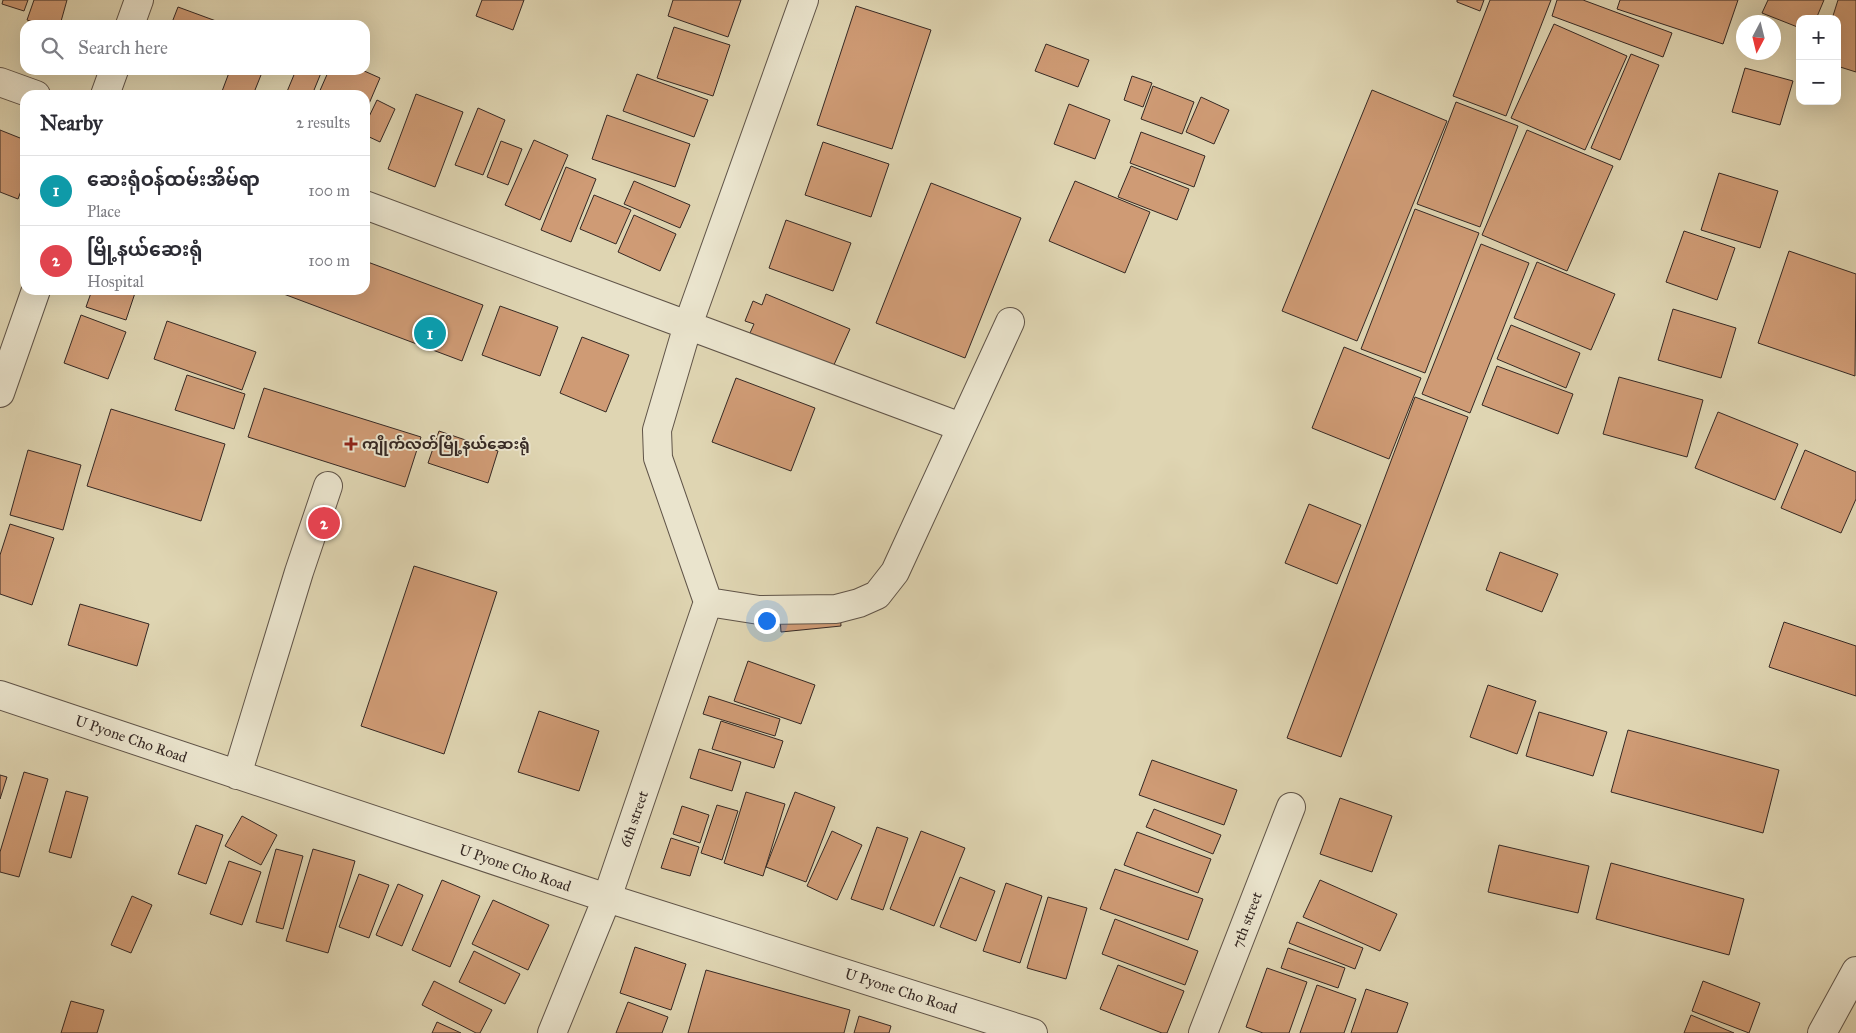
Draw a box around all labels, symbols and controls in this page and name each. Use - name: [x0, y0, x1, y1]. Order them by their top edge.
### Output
- north arrow: [1736, 15, 1781, 60]
- map controls: [1796, 15, 1841, 105]
- button: +: [1796, 15, 1841, 60]
- search box: [20, 20, 370, 75]
- icon: search: [38, 34, 66, 62]
- text: Search here: [78, 36, 168, 59]
- button: −: [1796, 60, 1841, 105]
- text: Nearby: [40, 110, 103, 136]
- text: 2 results: [296, 113, 350, 132]
- text: ဆေးရုံဝန်ထမ်းအိမ်ရာ: [87, 168, 260, 191]
- text: 1: [53, 181, 59, 200]
- text: 100 m: [308, 181, 350, 200]
- text: Place: [87, 202, 121, 221]
- text: မြို့နယ်ဆေးရုံ: [87, 238, 203, 261]
- text: 2: [52, 251, 60, 270]
- text: 100 m: [308, 251, 350, 270]
- text: Hospital: [87, 272, 144, 291]
- pin: 1: [414, 314, 446, 352]
- place label: ကျိုက်လတ်မြို့နယ်ဆေးရုံ: [362, 434, 530, 456]
- marker: ကျိုက်လတ်မြို့နယ်ဆေးရုံ: [344, 437, 358, 451]
- pin: 2: [308, 504, 340, 542]
- your location: [754, 608, 780, 634]
- street label: U Pyone Cho Road: [73, 711, 190, 767]
- street label: 6th street: [616, 788, 652, 850]
- street label: U Pyone Cho Road: [457, 840, 574, 896]
- street label: 7th street: [1228, 889, 1266, 951]
- street label: U Pyone Cho Road: [842, 964, 960, 1018]

